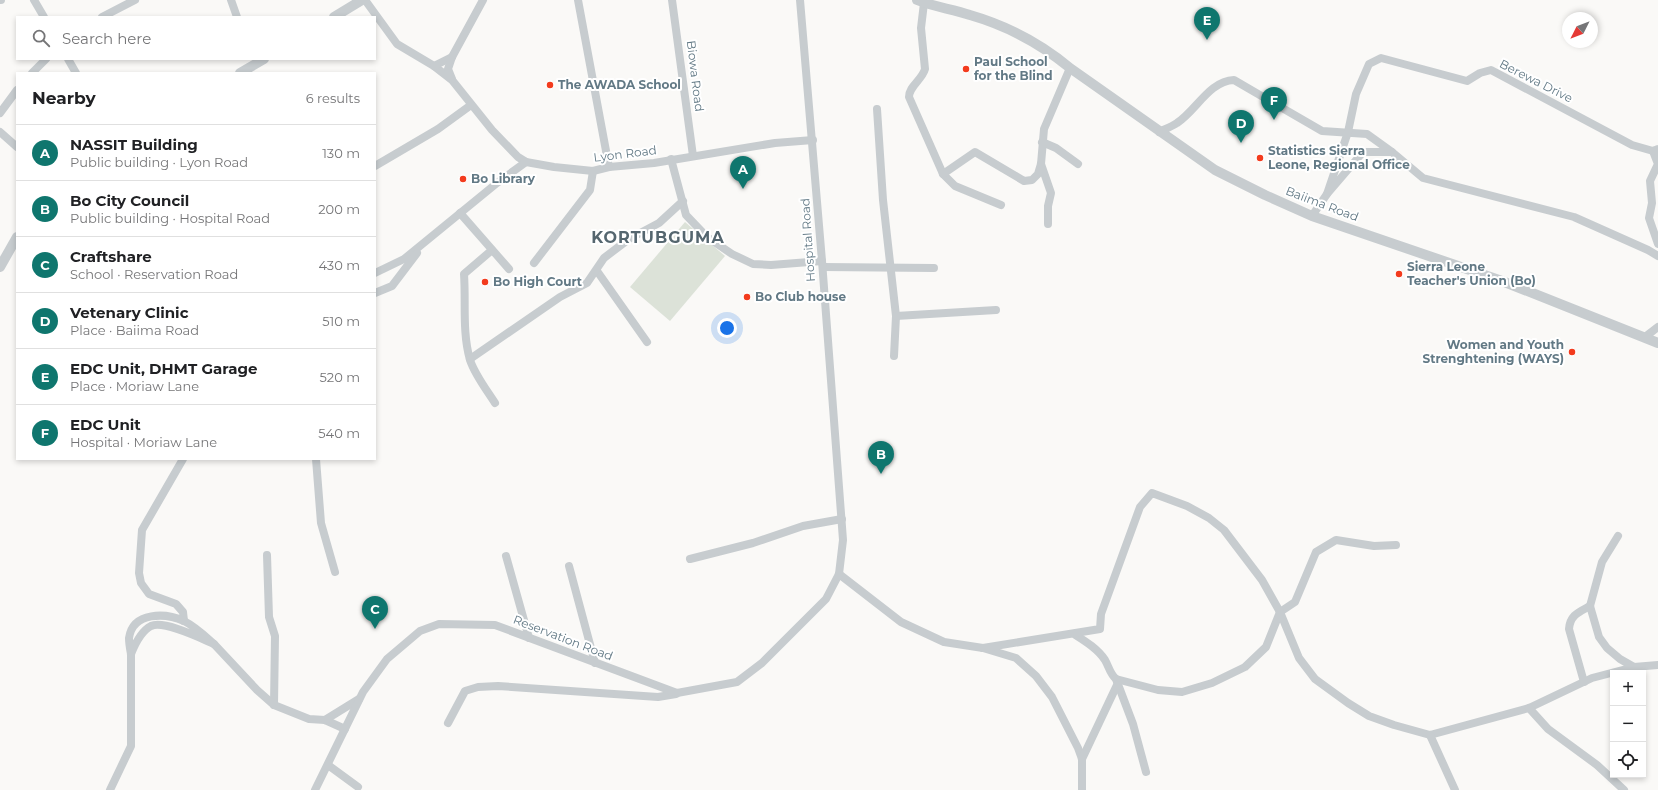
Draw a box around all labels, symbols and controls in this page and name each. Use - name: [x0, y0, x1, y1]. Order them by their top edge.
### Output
- pin: E: [1194, 7, 1220, 40]
- north arrow: [1562, 12, 1598, 48]
- search box: [16, 16, 376, 60]
- icon: search: [30, 27, 52, 49]
- text: Search here: [62, 29, 151, 48]
- street label: Biowa Road: [684, 40, 707, 112]
- place label: Paul School for the Blind: [974, 54, 1053, 83]
- street label: Berewa Drive: [1497, 56, 1575, 105]
- marker: Paul School for the Blind: [961, 64, 971, 74]
- place label: The AWADA School: [558, 77, 681, 92]
- marker: The AWADA School: [545, 80, 555, 90]
- pin: F: [1261, 87, 1287, 120]
- text: Nearby: [32, 88, 96, 108]
- text: 6 results: [306, 90, 360, 106]
- pin: D: [1228, 110, 1254, 143]
- text: NASSIT Building: [70, 135, 198, 154]
- street label: Lyon Road: [592, 142, 657, 165]
- place label: Statistics Sierra Leone, Regional Office: [1268, 143, 1410, 172]
- text: A: [40, 145, 50, 161]
- text: 130 m: [322, 145, 360, 161]
- marker: Statistics Sierra Leone, Regional Office: [1255, 153, 1265, 163]
- text: Public building · Lyon Road: [70, 154, 248, 170]
- pin: A: [730, 156, 756, 189]
- place label: Bo Library: [471, 171, 536, 186]
- marker: Bo Library: [458, 174, 468, 184]
- street label: Baiima Road: [1284, 183, 1361, 224]
- text: Bo City Council: [70, 191, 189, 210]
- street label: Hospital Road: [797, 198, 818, 282]
- text: B: [40, 201, 50, 217]
- text: 200 m: [318, 201, 360, 217]
- text: Public building · Hospital Road: [70, 210, 270, 226]
- district label: KORTUBGUMA: [591, 228, 725, 247]
- text: Craftshare: [70, 247, 152, 266]
- text: C: [40, 257, 50, 273]
- text: 430 m: [318, 257, 360, 273]
- place label: Sierra Leone Teacher's Union (Bo): [1407, 259, 1536, 288]
- text: School · Reservation Road: [70, 266, 238, 282]
- marker: Sierra Leone Teacher's Union (Bo): [1394, 269, 1404, 279]
- place label: Bo High Court: [493, 274, 583, 289]
- marker: Bo High Court: [480, 277, 490, 287]
- place label: Bo Club house: [755, 289, 846, 304]
- marker: Bo Club house: [742, 292, 752, 302]
- text: Vetenary Clinic: [70, 303, 189, 322]
- text: D: [40, 313, 50, 329]
- text: 510 m: [322, 313, 360, 329]
- your location: [717, 318, 737, 338]
- text: Place · Baiima Road: [70, 322, 199, 338]
- place label: Women and Youth Strenghtening (WAYS): [1423, 337, 1564, 366]
- marker: Women and Youth Strenghtening (WAYS): [1567, 347, 1577, 357]
- text: EDC Unit, DHMT Garage: [70, 359, 257, 378]
- text: E: [41, 369, 49, 385]
- text: 520 m: [320, 369, 360, 385]
- text: Place · Moriaw Lane: [70, 378, 199, 394]
- text: EDC Unit: [70, 415, 141, 434]
- text: F: [41, 425, 49, 441]
- text: 540 m: [318, 425, 360, 441]
- text: Hospital · Moriaw Lane: [70, 434, 217, 450]
- pin: B: [868, 441, 894, 474]
- pin: C: [362, 596, 388, 629]
- street label: Reservation Road: [511, 612, 615, 663]
- map controls: [1610, 670, 1646, 778]
- button: +: [1610, 670, 1646, 706]
- button: −: [1610, 706, 1646, 742]
- button: locate: [1610, 742, 1646, 778]

